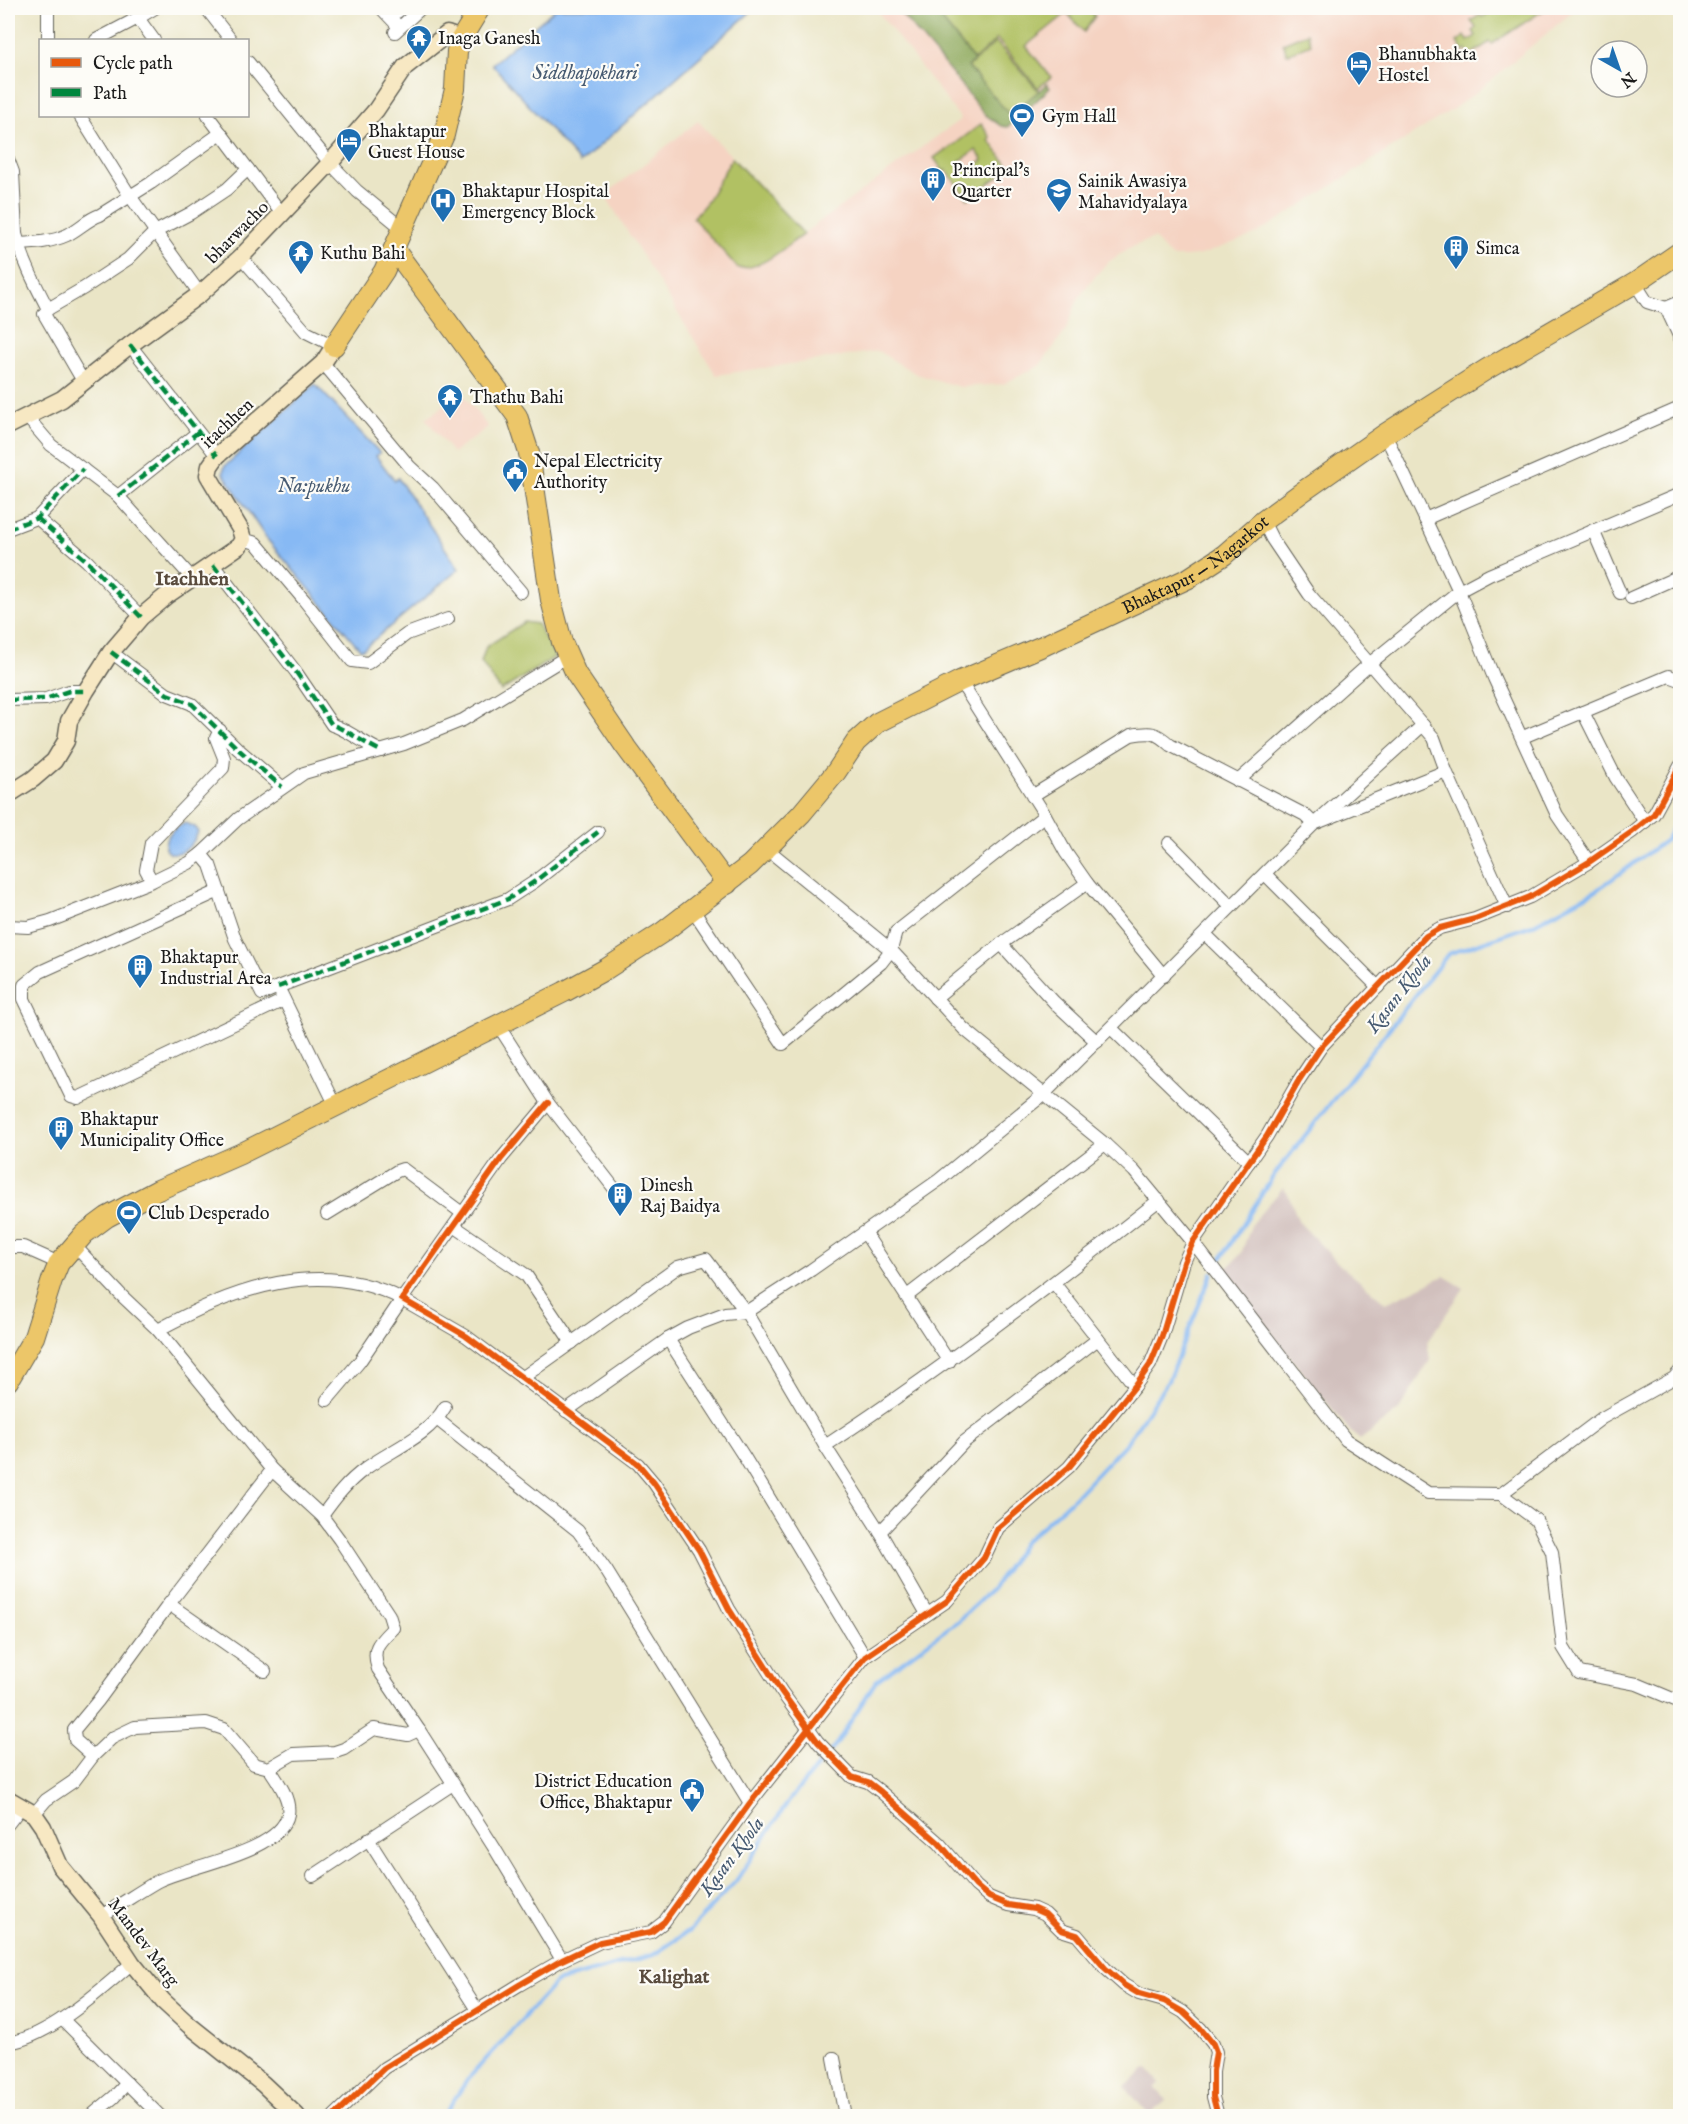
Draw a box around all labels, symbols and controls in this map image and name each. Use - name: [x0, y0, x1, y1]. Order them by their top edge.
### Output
- temple icon: Inaga Ganesh: [404, 23, 434, 61]
- place label: Inaga Ganesh: [438, 28, 541, 51]
- legend: [39, 39, 249, 117]
- north arrow: [1589, 39, 1649, 99]
- place label: Bhanubhakta Hostel: [1378, 44, 1477, 88]
- hotel icon: Bhanubhakta Hostel: [1344, 49, 1374, 87]
- text: Cycle path: [93, 53, 173, 76]
- water label: Siddhapokhari: [532, 61, 639, 86]
- text: N: [1616, 66, 1640, 91]
- text: Path: [93, 83, 127, 106]
- sports icon: Gym Hall: [1007, 101, 1037, 139]
- place label: Gym Hall: [1042, 106, 1116, 129]
- place label: Bhaktapur Guest House: [368, 121, 465, 165]
- hotel icon: Bhaktapur Guest House: [334, 126, 364, 164]
- place label: Principal's Quarter: [952, 160, 1030, 204]
- building icon: Principal's Quarter: [918, 165, 948, 203]
- place label: Sainik Awasiya Mahavidyalaya: [1078, 171, 1188, 215]
- school or university icon: Sainik Awasiya Mahavidyalaya: [1044, 176, 1074, 214]
- place label: Bhaktapur Hospital Emergency Block: [462, 181, 609, 225]
- hospital icon: Bhaktapur Hospital Emergency Block: [428, 186, 458, 224]
- street label: bharwacho: [202, 196, 275, 269]
- building icon: Simca: [1441, 233, 1471, 271]
- temple icon: Kuthu Bahi: [286, 238, 316, 276]
- place label: Simca: [1476, 238, 1520, 261]
- place label: Kuthu Bahi: [320, 243, 405, 266]
- temple icon: Thathu Bahi: [435, 382, 465, 420]
- place label: Thathu Bahi: [470, 387, 564, 410]
- street label: itachhen: [197, 394, 259, 454]
- place label: Nepal Electricity Authority: [533, 451, 662, 495]
- public building icon: Nepal Electricity Authority: [500, 456, 530, 494]
- water label: Na:pukhu: [277, 474, 351, 499]
- street label: Bhaktapur — Nagarkot: [1119, 511, 1274, 620]
- district label: Itachhen: [155, 567, 229, 592]
- place label: Bhaktapur Industrial Area: [160, 947, 272, 991]
- water label: Kasan Khola: [1360, 950, 1438, 1039]
- building icon: Bhaktapur Industrial Area: [125, 952, 155, 990]
- place label: Bhaktapur Municipality Office: [80, 1109, 224, 1153]
- building icon: Bhaktapur Municipality Office: [46, 1114, 76, 1152]
- place label: Dinesh Raj Baidya: [640, 1175, 720, 1219]
- building icon: Dinesh Raj Baidya: [605, 1180, 635, 1218]
- sports icon: Club Desperado: [114, 1198, 144, 1236]
- place label: Club Desperado: [148, 1203, 270, 1226]
- place label: District Education Office, Bhaktapur: [534, 1771, 672, 1815]
- public building icon: District Education Office, Bhaktapur: [677, 1776, 707, 1814]
- water label: Kasan Khola: [694, 1812, 770, 1902]
- street label: Mandev Marg: [102, 1894, 184, 1992]
- district label: Kalighat: [639, 1965, 710, 1990]

